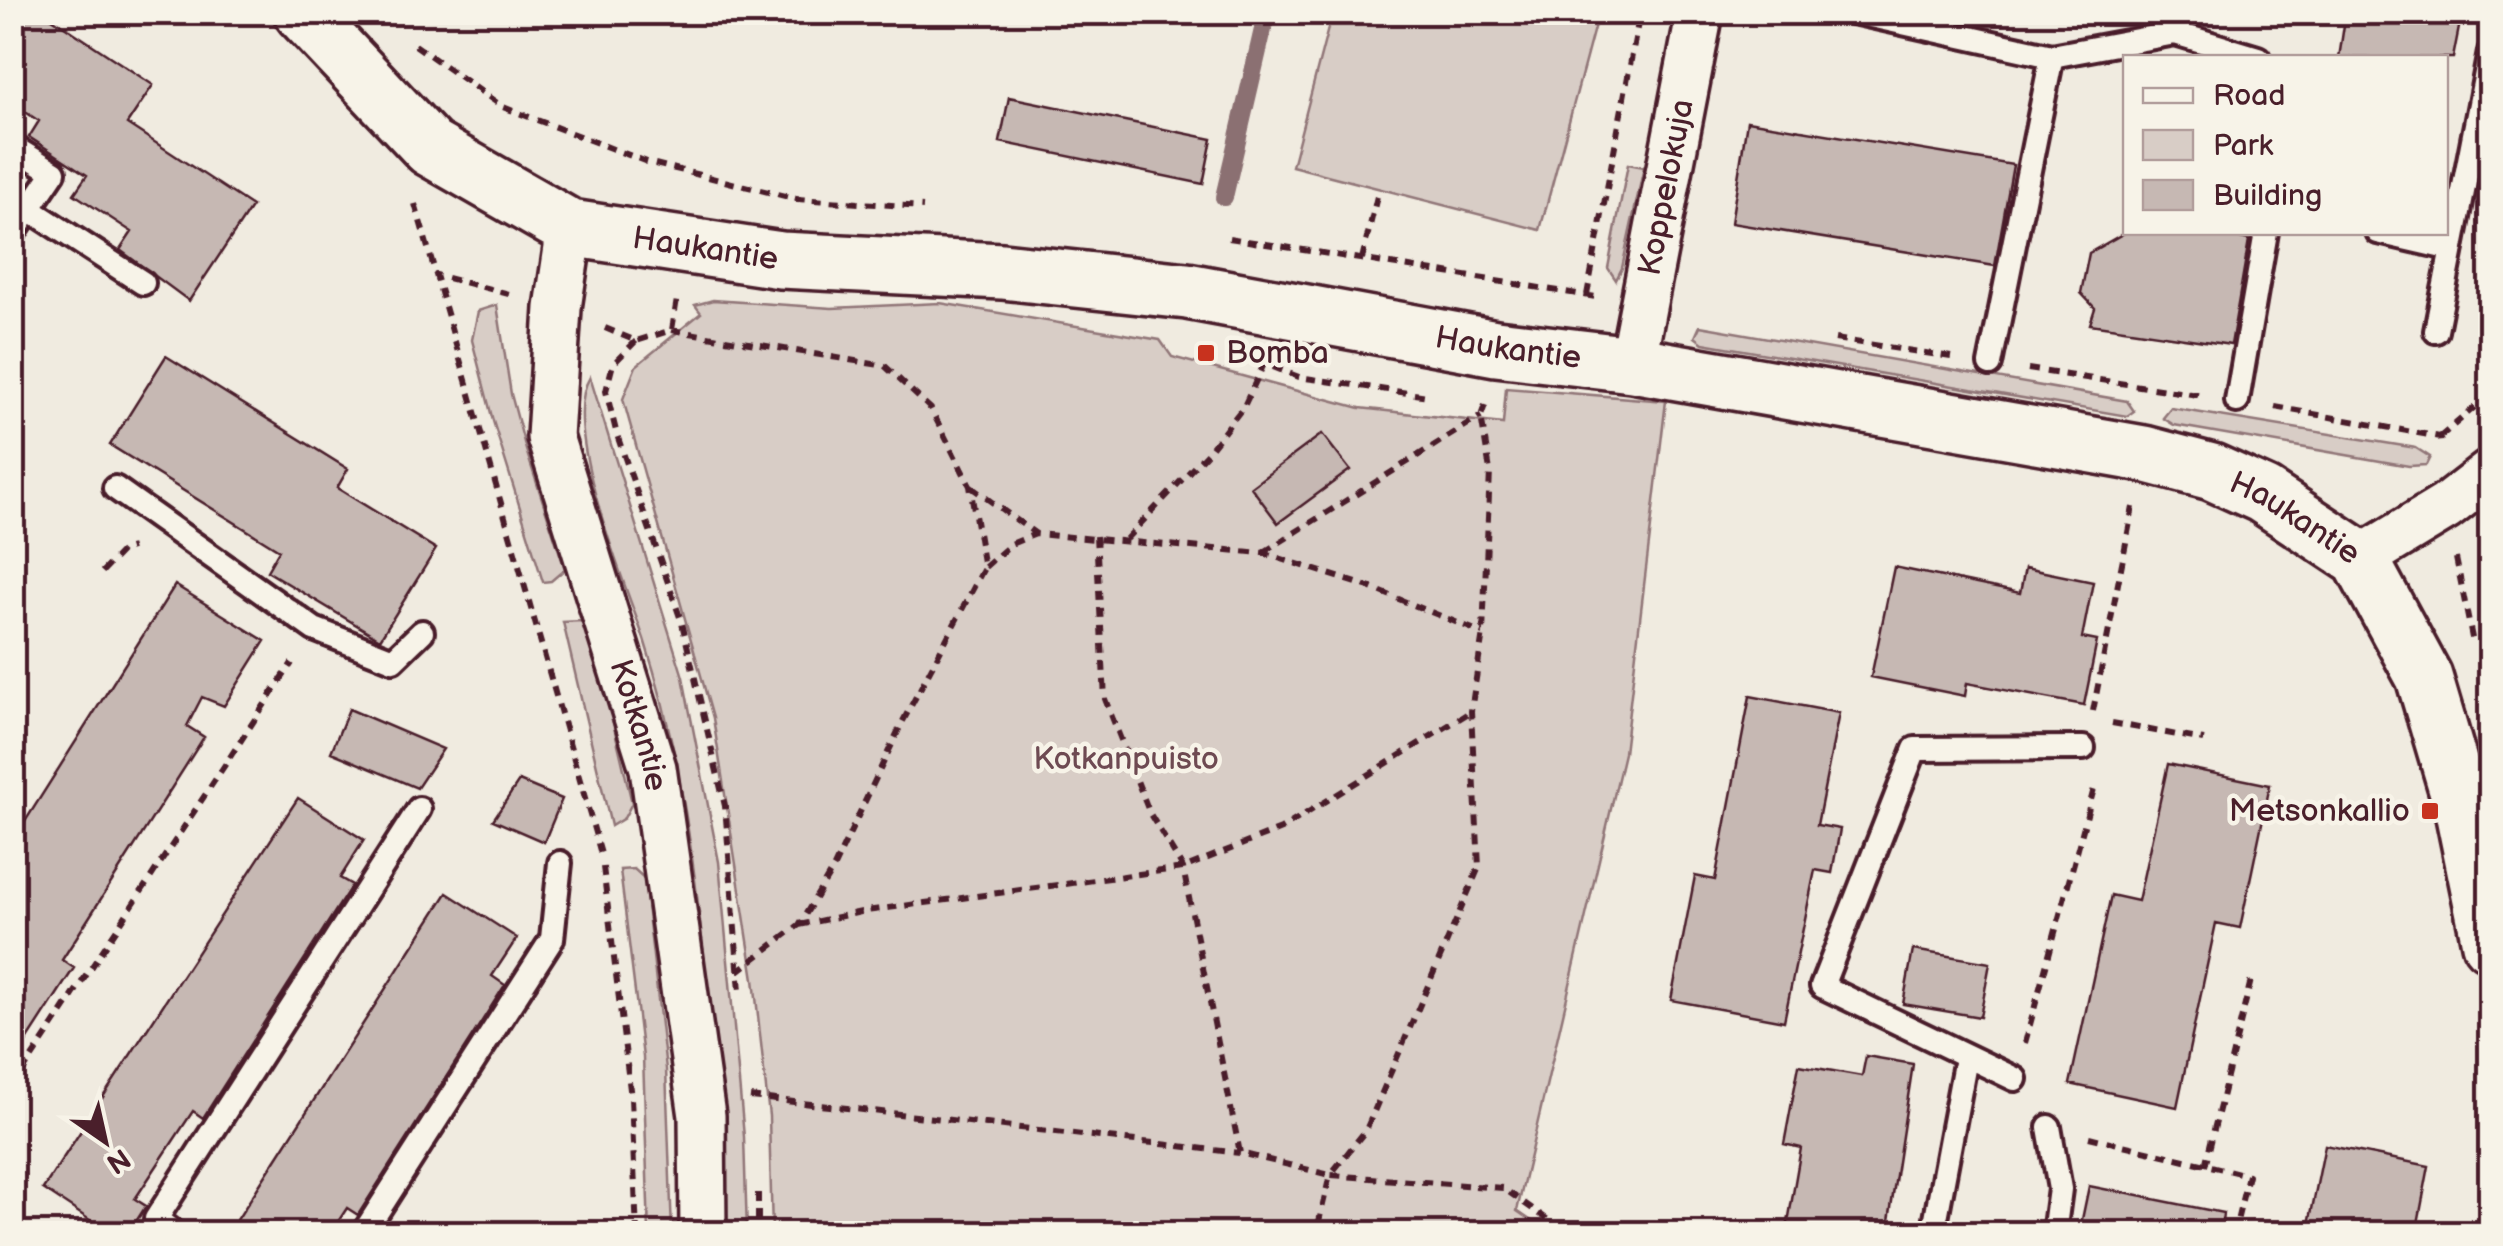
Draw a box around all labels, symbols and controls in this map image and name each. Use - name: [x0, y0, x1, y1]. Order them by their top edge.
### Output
- legend: [2123, 55, 2448, 235]
- text: Road: [2213, 78, 2286, 114]
- street label: Koppelokuja: [1630, 96, 1702, 279]
- text: Park: [2213, 128, 2273, 164]
- text: Building: [2213, 178, 2322, 214]
- street label: Haukantie: [630, 218, 781, 279]
- street label: Haukantie: [1432, 318, 1583, 377]
- place label: Bomba: [1226, 334, 1329, 373]
- marker: Bomba: [1195, 342, 1217, 364]
- street label: Haukantie: [2223, 463, 2368, 573]
- street label: Kotkantie: [601, 655, 676, 793]
- park label: Kotkanpuisto: [1033, 740, 1219, 779]
- place label: Metsonkallio: [2229, 792, 2410, 831]
- marker: Metsonkallio: [2419, 800, 2441, 822]
- north arrow: [55, 1091, 155, 1191]
- text: N: [100, 1141, 136, 1180]

